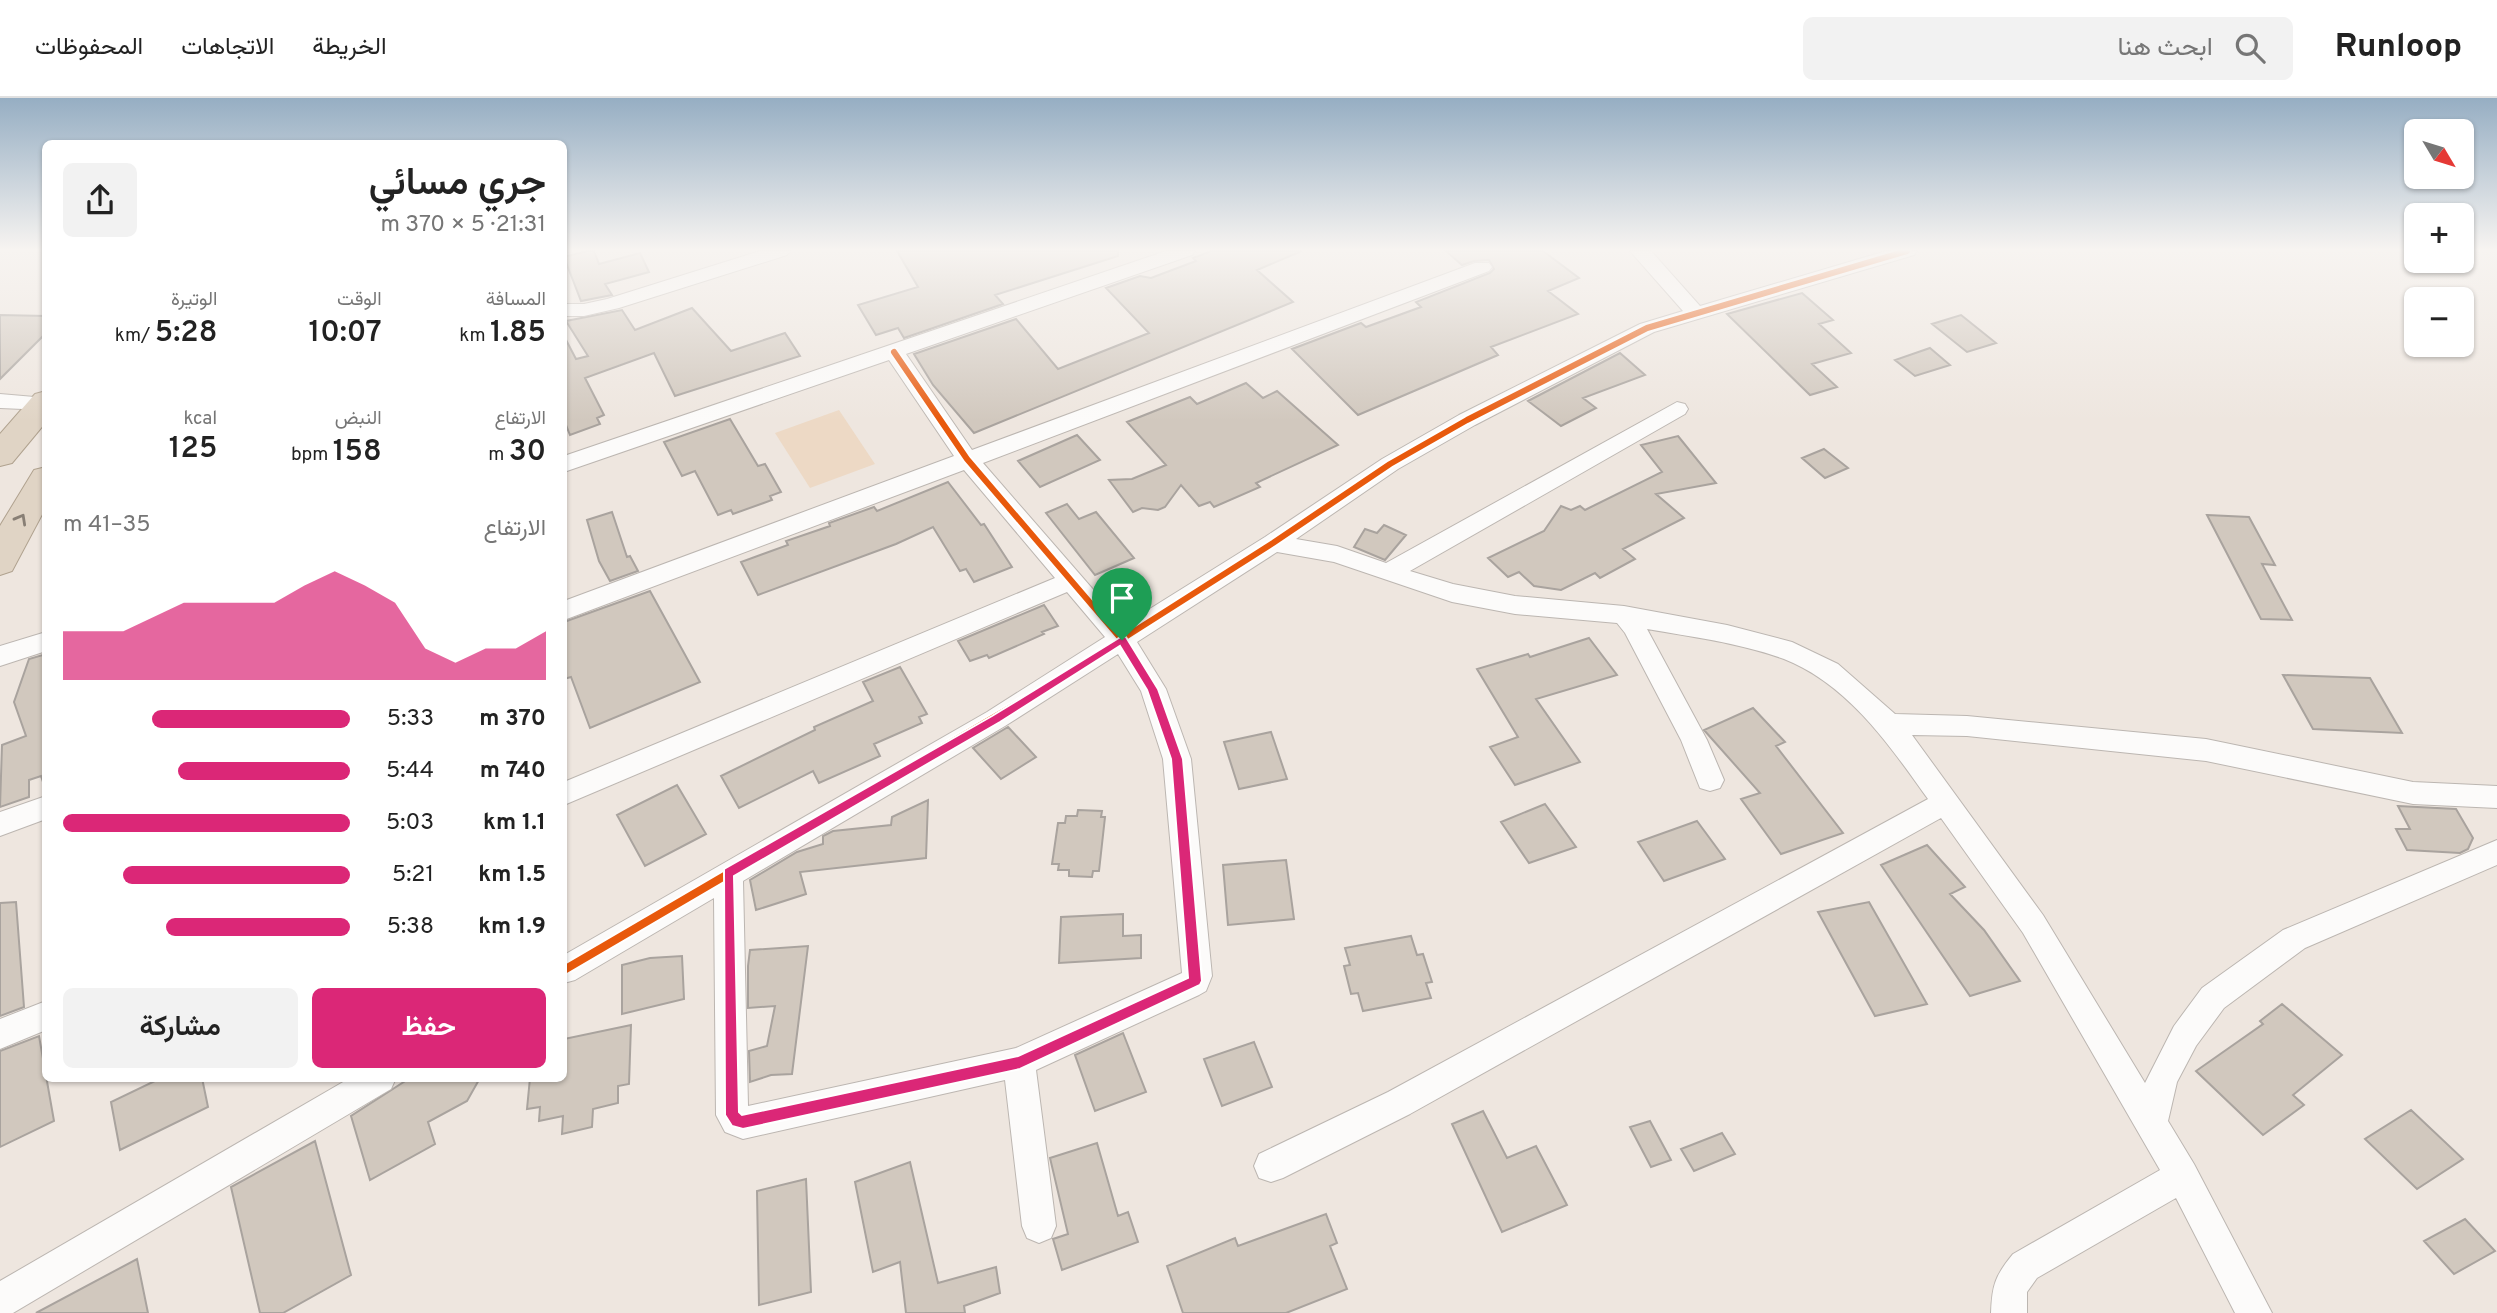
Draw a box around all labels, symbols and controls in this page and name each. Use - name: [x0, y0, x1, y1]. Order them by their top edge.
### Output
- search box: [1803, 17, 2293, 80]
- text: Runloop: [2335, 27, 2462, 69]
- icon: search: [2231, 29, 2269, 67]
- text: ابحث هنا: [2117, 32, 2213, 65]
- text: المحفوظات: [35, 33, 143, 63]
- text: الاتجاهات: [181, 33, 274, 63]
- text: الخريطة: [312, 33, 387, 63]
- north arrow: [2404, 119, 2474, 189]
- map controls: [2404, 119, 2474, 357]
- text: جري مسائي: [369, 160, 546, 209]
- button: share: [63, 163, 137, 237]
- button: +: [2404, 203, 2474, 273]
- text: 21:31 · 5 × 370 m: [380, 211, 546, 240]
- button: −: [2404, 287, 2474, 357]
- text: الوتيرة: [171, 288, 217, 312]
- text: الوقت: [337, 288, 382, 312]
- text: المسافة: [486, 288, 546, 312]
- text: 5:28: [155, 315, 217, 352]
- text: 10:07: [308, 315, 382, 352]
- text: 1.85: [490, 315, 546, 352]
- text: /km: [115, 324, 155, 348]
- text: km: [459, 324, 490, 348]
- text: kcal: [184, 407, 217, 431]
- text: النبض: [335, 407, 382, 431]
- text: الارتفاع: [494, 407, 546, 431]
- text: 125: [169, 431, 217, 468]
- text: 158: [333, 434, 382, 471]
- text: 30: [509, 434, 546, 471]
- text: bpm: [291, 443, 333, 467]
- text: m: [488, 443, 509, 467]
- text: 35–41 m: [63, 511, 151, 540]
- one-way arrow: [13, 514, 26, 526]
- text: الارتفاع: [484, 515, 546, 544]
- pin: [1092, 568, 1152, 640]
- icon: arrive: [1103, 579, 1141, 617]
- text: 5:33: [387, 705, 434, 734]
- text: 370 m: [479, 705, 546, 734]
- text: 5:44: [386, 757, 434, 786]
- text: 740 m: [480, 757, 546, 786]
- text: 5:03: [386, 809, 434, 838]
- text: 1.1 km: [483, 809, 546, 838]
- text: 5:21: [392, 861, 434, 890]
- text: 1.5 km: [478, 861, 546, 890]
- text: 5:38: [387, 913, 434, 942]
- text: 1.9 km: [478, 913, 546, 942]
- button: مشاركة: [63, 988, 298, 1068]
- button: حفظ: [312, 988, 546, 1068]

